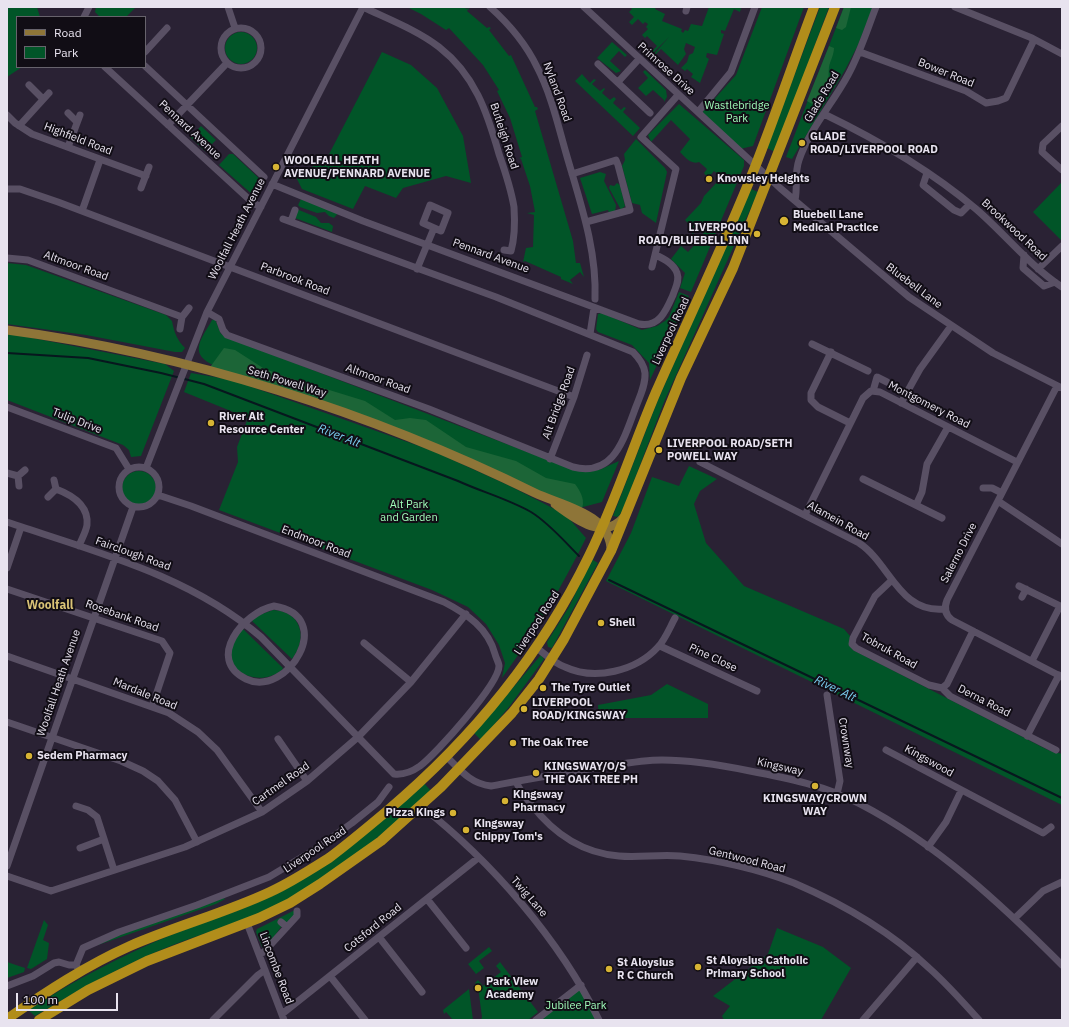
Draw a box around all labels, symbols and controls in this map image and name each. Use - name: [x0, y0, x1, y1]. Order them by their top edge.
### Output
- legend: [16, 16, 146, 68]
- text: Road: [54, 25, 82, 40]
- street label: Primrose Drive: [635, 40, 697, 98]
- text: Park: [54, 45, 78, 60]
- street label: Bower Road: [916, 56, 976, 90]
- street label: Nyland Road: [540, 60, 574, 124]
- street label: Glade Road: [802, 69, 842, 125]
- street label: Pennard Avenue: [156, 98, 224, 162]
- park label: Wastlebridge Park: [704, 99, 770, 125]
- street label: Butleigh Road: [487, 101, 521, 171]
- street label: Highfield Road: [42, 120, 114, 158]
- place label: GLADE ROAD/LIVERPOOL ROAD: [810, 130, 938, 156]
- marker: GLADE ROAD/LIVERPOOL ROAD: [797, 138, 807, 148]
- place label: WOOLFALL HEATH AVENUE/PENNARD AVENUE: [284, 154, 430, 180]
- marker: WOOLFALL HEATH AVENUE/PENNARD AVENUE: [271, 162, 281, 172]
- place label: Knowsley Heights: [717, 172, 810, 186]
- marker: Knowsley Heights: [704, 174, 714, 184]
- street label: Woolfall Heath Avenue: [206, 176, 268, 282]
- street label: Brookwood Road: [979, 196, 1049, 264]
- place label: Bluebell Lane Medical Practice: [793, 208, 878, 234]
- marker: Bluebell Lane Medical Practice: [778, 215, 790, 227]
- place label: LIVERPOOL ROAD/BLUEBELL INN: [638, 221, 749, 247]
- marker: LIVERPOOL ROAD/BLUEBELL INN: [752, 229, 762, 239]
- street label: Pennard Avenue: [451, 236, 531, 276]
- street label: Altmoor Road: [42, 248, 110, 284]
- street label: Parbrook Road: [259, 260, 331, 298]
- street label: Bluebell Lane: [883, 261, 945, 311]
- street label: Liverpool Road: [650, 295, 692, 367]
- street label: Altmoor Road: [344, 361, 412, 397]
- street label: Seth Powell Way: [246, 364, 328, 400]
- street label: Alt Bridge Road: [540, 365, 578, 441]
- street label: Montgomery Road: [886, 379, 972, 431]
- street label: Tulip Drive: [50, 405, 104, 437]
- place label: River Alt Resource Center: [219, 410, 304, 436]
- marker: River Alt Resource Center: [206, 418, 216, 428]
- water label: River Alt: [316, 421, 362, 451]
- place label: LIVERPOOL ROAD/SETH POWELL WAY: [667, 437, 792, 463]
- marker: LIVERPOOL ROAD/SETH POWELL WAY: [654, 445, 664, 455]
- park label: Alt Park and Garden: [380, 498, 438, 524]
- street label: Alamein Road: [805, 499, 871, 543]
- street label: Salerno Drive: [938, 521, 980, 585]
- street label: Endmoor Road: [280, 523, 352, 561]
- street label: Fairclough Road: [94, 534, 172, 574]
- street label: Liverpool Road: [512, 589, 562, 657]
- street label: Rosebank Road: [84, 597, 160, 635]
- district label: Woolfall: [27, 599, 73, 613]
- place label: Shell: [609, 616, 635, 630]
- marker: Shell: [596, 618, 606, 628]
- street label: Woolfall Heath Avenue: [35, 628, 83, 738]
- street label: Tobruk Road: [859, 630, 919, 672]
- street label: Pine Close: [687, 641, 739, 675]
- water label: River Alt: [812, 673, 858, 705]
- street label: Mardale Road: [111, 675, 179, 713]
- place label: The Tyre Outlet: [551, 681, 630, 695]
- street label: Derna Road: [955, 682, 1013, 720]
- marker: The Tyre Outlet: [538, 683, 548, 693]
- place label: LIVERPOOL ROAD/KINGSWAY: [532, 696, 626, 722]
- marker: LIVERPOOL ROAD/KINGSWAY: [519, 704, 529, 714]
- street label: Crownway: [835, 717, 857, 769]
- place label: The Oak Tree: [521, 736, 588, 750]
- marker: The Oak Tree: [508, 738, 518, 748]
- street label: Kingswood: [902, 742, 956, 780]
- place label: Sedem Pharmacy: [37, 749, 127, 763]
- marker: Sedem Pharmacy: [24, 751, 34, 761]
- street label: Kingsway: [756, 755, 804, 779]
- street label: Cartmel Road: [250, 759, 312, 809]
- place label: KINGSWAY/O/S THE OAK TREE PH: [544, 760, 638, 786]
- marker: KINGSWAY/O/S THE OAK TREE PH: [531, 768, 541, 778]
- marker: KINGSWAY/CROWN WAY: [810, 781, 820, 791]
- place label: Kingsway Pharmacy: [513, 788, 565, 814]
- place label: KINGSWAY/CROWN WAY: [763, 792, 867, 818]
- marker: Kingsway Pharmacy: [500, 796, 510, 806]
- place label: Pizza Kings: [385, 806, 445, 820]
- marker: Pizza Kings: [448, 808, 458, 818]
- place label: Kingsway Chippy Tom's: [474, 817, 543, 843]
- street label: Liverpool Road: [281, 824, 349, 876]
- marker: Kingsway Chippy Tom's: [461, 825, 471, 835]
- street label: Gentwood Road: [707, 844, 787, 876]
- street label: Twig Lane: [508, 874, 550, 920]
- street label: Cotsford Road: [342, 901, 404, 955]
- street label: Lincombe Road: [256, 930, 296, 1006]
- place label: St Aloysius Catholic Primary School: [706, 954, 808, 980]
- place label: St Aloysius R C Church: [617, 956, 674, 982]
- marker: St Aloysius Catholic Primary School: [693, 962, 703, 972]
- marker: St Aloysius R C Church: [604, 964, 614, 974]
- place label: Park View Academy: [486, 975, 538, 1001]
- marker: Park View Academy: [473, 983, 483, 993]
- scale bar: [18, 985, 120, 1011]
- text: 100 m: [23, 992, 58, 1007]
- park label: Jubilee Park: [546, 999, 606, 1013]

